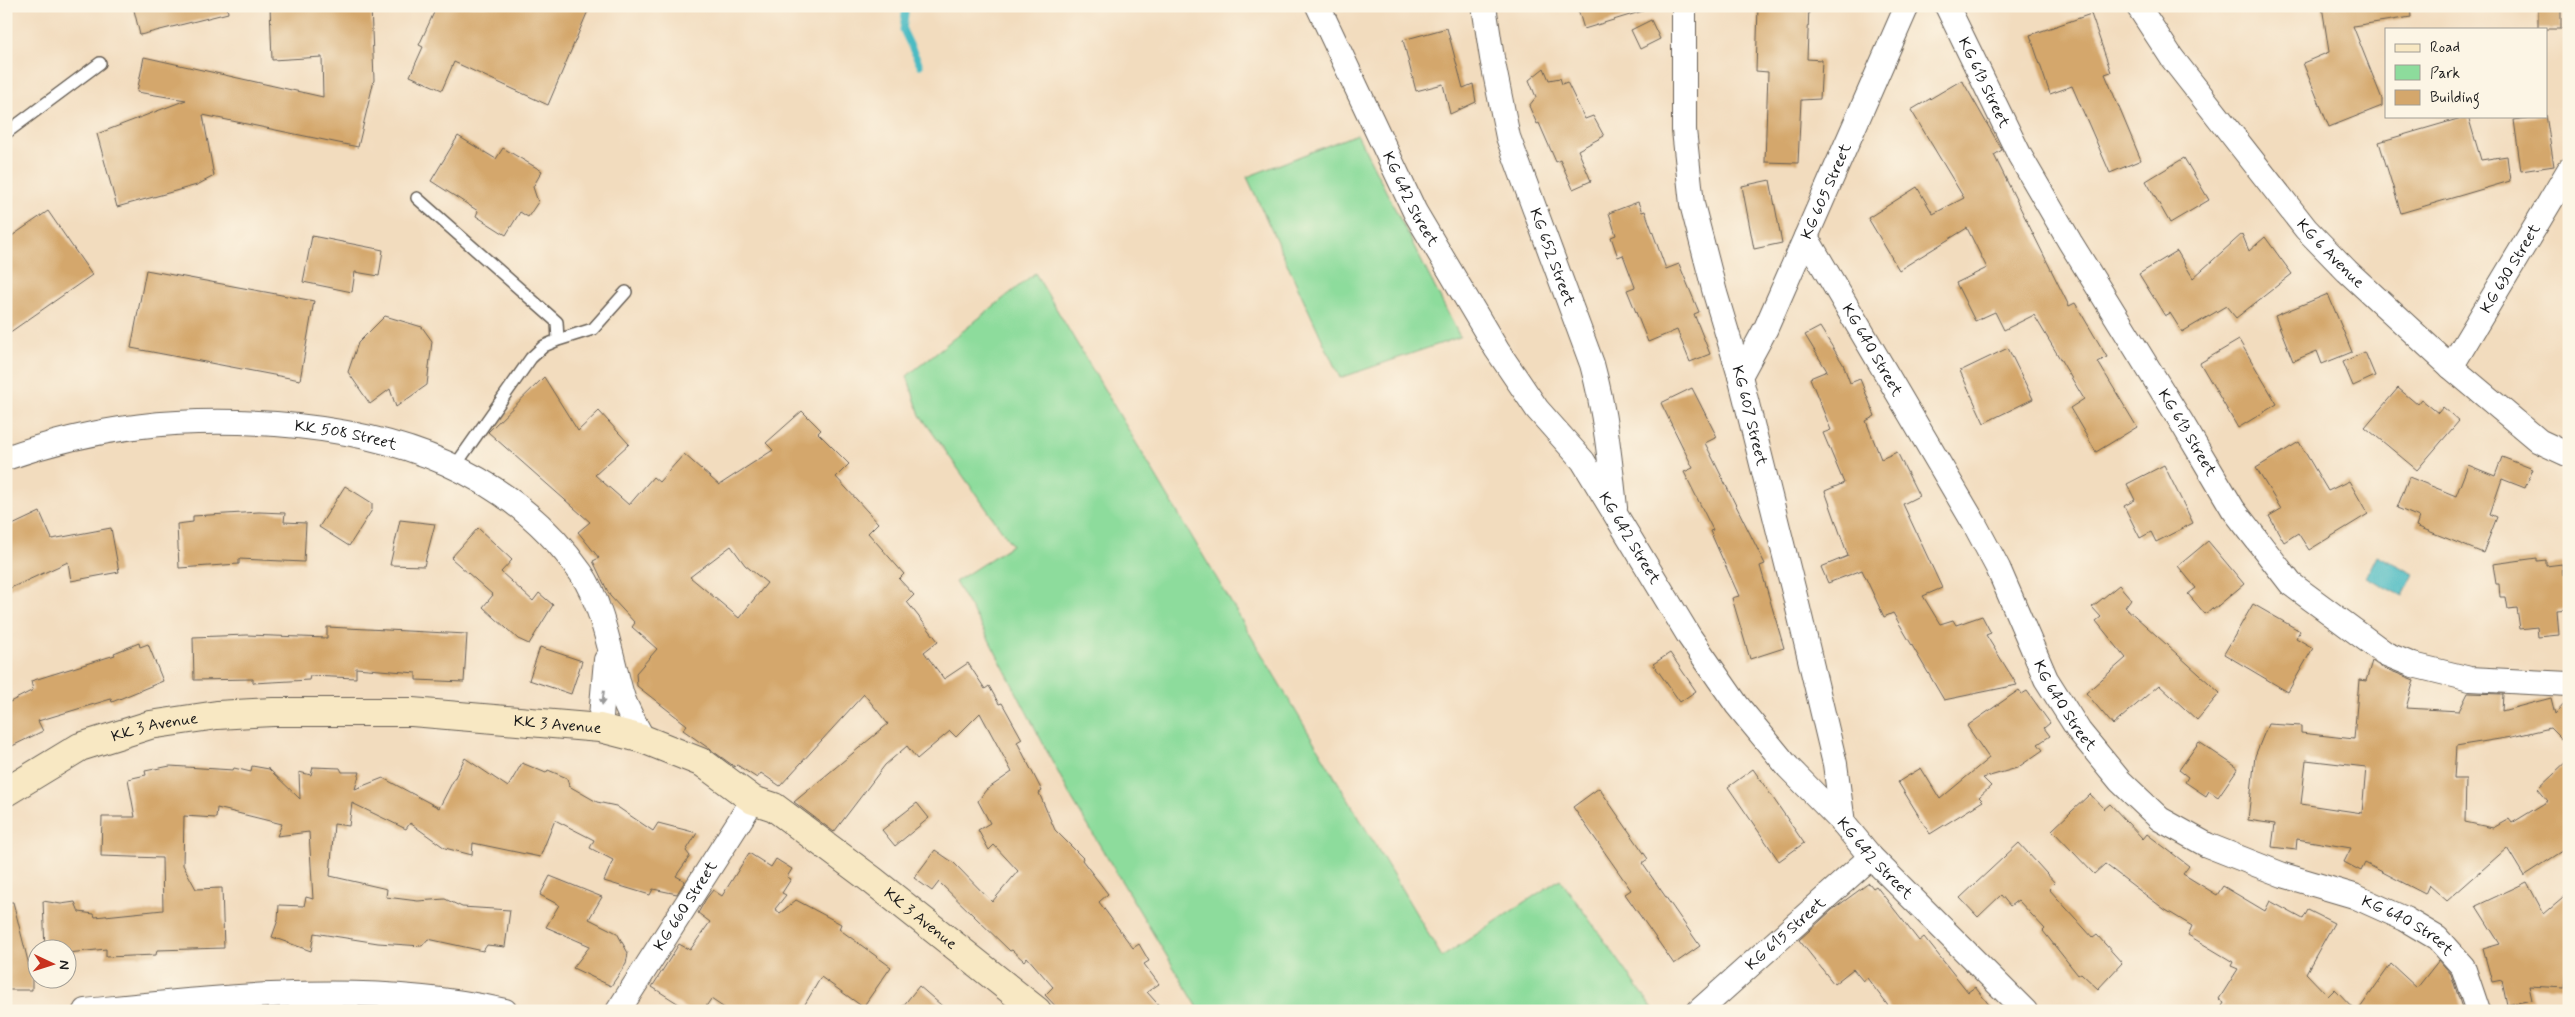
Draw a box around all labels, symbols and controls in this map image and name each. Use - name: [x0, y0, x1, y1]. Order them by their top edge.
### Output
- legend: [2385, 28, 2548, 118]
- street label: KG 613 Street: [1953, 34, 2015, 132]
- text: Road: [2430, 38, 2460, 58]
- text: Park: [2430, 64, 2460, 84]
- text: Building: [2430, 88, 2480, 109]
- street label: KG 605 Street: [1796, 139, 1856, 242]
- street label: KG 642 Street: [1378, 148, 1444, 251]
- street label: KG 652 Street: [1525, 205, 1580, 309]
- street label: KG 6 Avenue: [2292, 215, 2369, 293]
- street label: KG 630 Street: [2475, 219, 2545, 317]
- street label: KG 640 Street: [1837, 300, 1908, 401]
- street label: KG 607 Street: [1727, 363, 1773, 469]
- street label: KG 613 Street: [2153, 385, 2222, 480]
- street label: KK 508 Street: [294, 415, 400, 455]
- street label: KG 642 Street: [1594, 488, 1666, 588]
- street label: KG 640 Street: [2029, 657, 2102, 756]
- one-way arrow: [599, 690, 607, 706]
- street label: KK 3 Avenue: [109, 707, 199, 747]
- street label: KK 3 Avenue: [513, 710, 603, 739]
- street label: KG 642 Street: [1832, 813, 1918, 904]
- street label: KG 660 Street: [649, 856, 722, 955]
- street label: KK 3 Avenue: [879, 883, 962, 954]
- street label: KG 640 Street: [2358, 890, 2459, 961]
- street label: KG 615 Street: [1741, 892, 1830, 975]
- north arrow: [28, 940, 78, 990]
- text: N: [55, 960, 73, 970]

